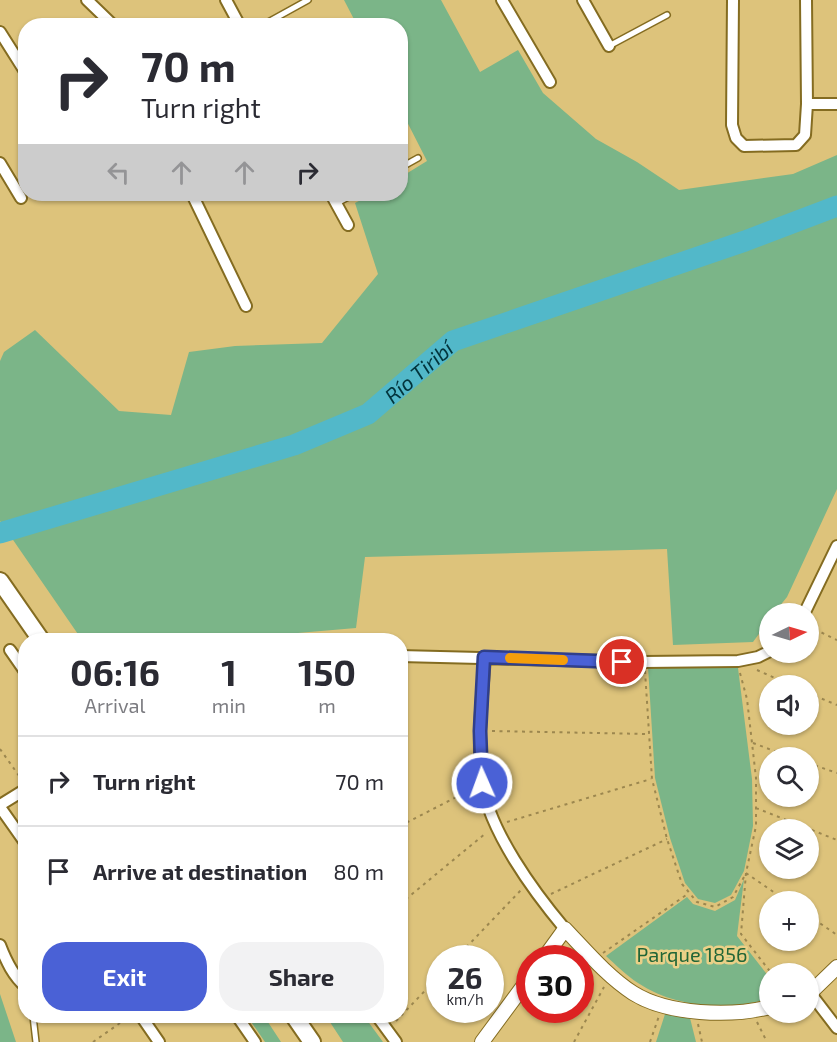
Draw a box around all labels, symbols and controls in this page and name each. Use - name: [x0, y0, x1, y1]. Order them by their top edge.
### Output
- text: 70 m: [141, 40, 236, 90]
- icon: right: [42, 42, 120, 120]
- text: Turn right: [141, 91, 261, 123]
- icon: left: [102, 156, 135, 189]
- icon: ahead: [165, 156, 198, 189]
- icon: ahead: [228, 156, 261, 189]
- icon: right: [291, 156, 324, 189]
- water label: Río Tiribí: [379, 334, 459, 407]
- north arrow: [759, 603, 819, 663]
- map controls: [759, 603, 819, 1023]
- pin: [596, 636, 647, 687]
- icon: arrive: [605, 645, 638, 678]
- text: 06:16: [70, 650, 160, 693]
- text: 1: [221, 650, 237, 693]
- text: 150: [298, 650, 356, 693]
- button: sound: [759, 675, 819, 735]
- text: Arrival: [84, 693, 145, 717]
- text: min: [212, 693, 246, 717]
- text: m: [318, 693, 336, 717]
- button: search: [759, 747, 819, 807]
- position arrow: [450, 751, 514, 815]
- icon: right: [42, 765, 75, 798]
- text: Turn right: [93, 768, 195, 794]
- text: 70 m: [335, 768, 384, 794]
- button: layers: [759, 819, 819, 879]
- icon: arrive: [42, 855, 75, 888]
- text: Arrive at destination: [93, 858, 307, 884]
- text: 80 m: [333, 858, 384, 884]
- button: +: [759, 891, 819, 951]
- button: Exit: [42, 942, 207, 1011]
- button: Share: [219, 942, 384, 1011]
- park label: Parque 1856: [637, 942, 747, 966]
- speed limit sign: 30: [516, 945, 594, 1023]
- text: 26: [447, 959, 483, 995]
- button: −: [759, 963, 819, 1023]
- text: km/h: [446, 990, 484, 1008]

